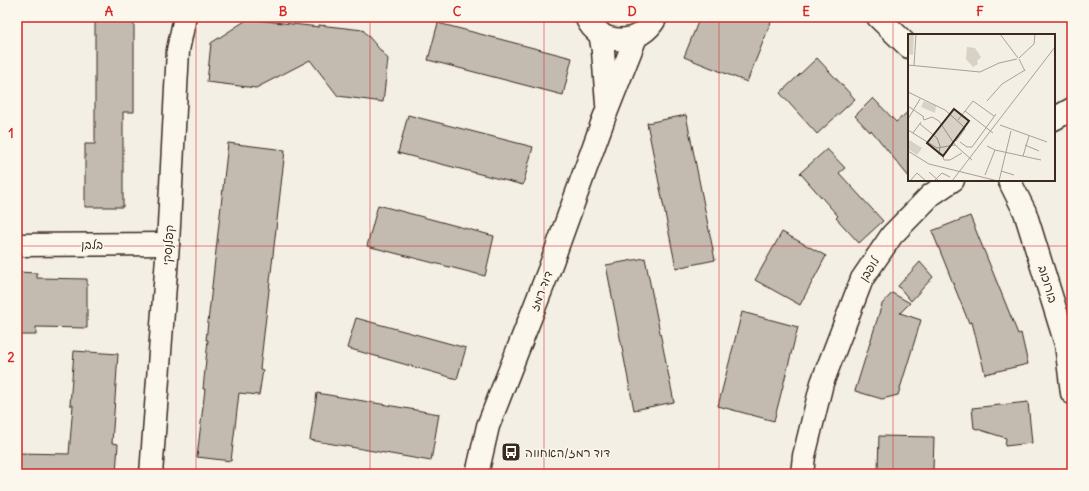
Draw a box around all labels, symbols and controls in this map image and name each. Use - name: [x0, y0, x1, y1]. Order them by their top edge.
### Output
- text: A: [105, 3, 114, 20]
- text: B: [279, 3, 288, 20]
- text: C: [453, 3, 462, 20]
- text: D: [627, 3, 637, 20]
- text: E: [802, 3, 810, 20]
- text: F: [976, 3, 984, 20]
- inset map: [908, 34, 1055, 181]
- text: 1: [8, 125, 14, 142]
- street label: קפלנסקי: [159, 224, 177, 266]
- street label: בלבן: [81, 237, 103, 252]
- street label: לופבן: [856, 253, 884, 284]
- street label: בורוכוב: [1035, 263, 1061, 305]
- street label: דוד רמז: [527, 269, 555, 313]
- text: 2: [7, 349, 15, 366]
- bus stop icon: דוד רמז/האחווה: [500, 441, 522, 463]
- place label: דוד רמז/האחווה: [525, 445, 610, 460]

